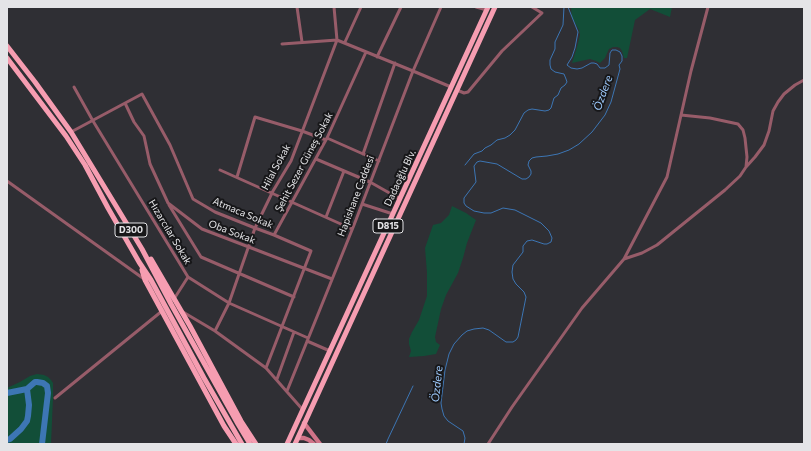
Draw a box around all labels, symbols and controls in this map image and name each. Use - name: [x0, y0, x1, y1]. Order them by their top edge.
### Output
- water label: Özdere: [591, 74, 615, 112]
- street label: Şehit Sezer Güneş Sokak: [273, 110, 335, 214]
- street label: Hilal Sokak: [259, 142, 293, 192]
- street label: Dadaoğlu Blv.: [382, 148, 418, 208]
- street label: Hapishane Caddesi: [335, 154, 377, 238]
- street label: Atmaca Sokak: [211, 195, 275, 231]
- street label: Hızarcılar Sokak: [146, 198, 194, 266]
- street label: Oba Sokak: [207, 218, 257, 246]
- road number: D815: [373, 219, 403, 233]
- road number: D300: [115, 223, 147, 237]
- water label: Özdere: [429, 365, 445, 403]

